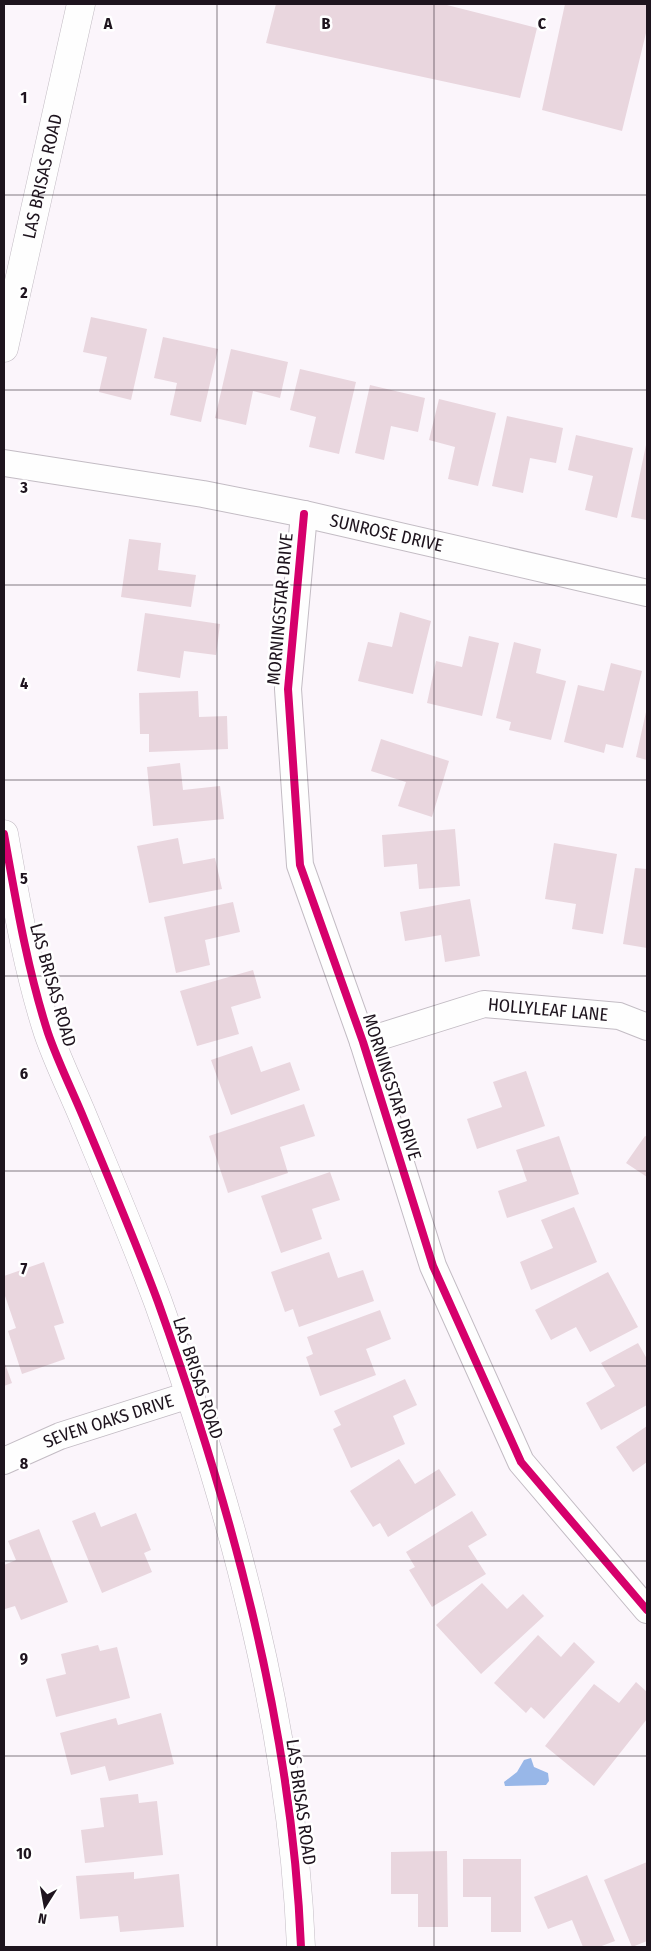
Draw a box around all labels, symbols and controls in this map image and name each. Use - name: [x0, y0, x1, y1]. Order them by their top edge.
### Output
- text: A: [103, 14, 113, 33]
- text: B: [322, 14, 331, 33]
- text: C: [538, 14, 547, 33]
- text: 1: [21, 88, 27, 107]
- street label: LAS BRISAS ROAD: [18, 112, 67, 241]
- text: 2: [19, 283, 28, 302]
- text: 3: [19, 478, 28, 497]
- street label: SUNROSE DRIVE: [328, 509, 445, 557]
- street label: MORNINGSTAR DRIVE: [262, 532, 298, 686]
- text: 4: [20, 674, 28, 693]
- text: 5: [20, 869, 28, 888]
- street label: LAS BRISAS ROAD: [25, 921, 81, 1049]
- street label: HOLLYLEAF LANE: [487, 993, 609, 1026]
- street label: MORNINGSTAR DRIVE: [358, 1011, 426, 1163]
- text: 6: [20, 1064, 28, 1083]
- text: 7: [21, 1259, 28, 1278]
- street label: LAS BRISAS ROAD: [168, 1314, 228, 1442]
- street label: SEVEN OAKS DRIVE: [40, 1390, 176, 1453]
- text: 8: [20, 1454, 29, 1473]
- text: 9: [20, 1649, 28, 1668]
- street label: LAS BRISAS ROAD: [281, 1738, 321, 1866]
- text: 10: [16, 1844, 32, 1863]
- north arrow: [20, 1881, 70, 1931]
- text: N: [37, 1909, 48, 1927]

